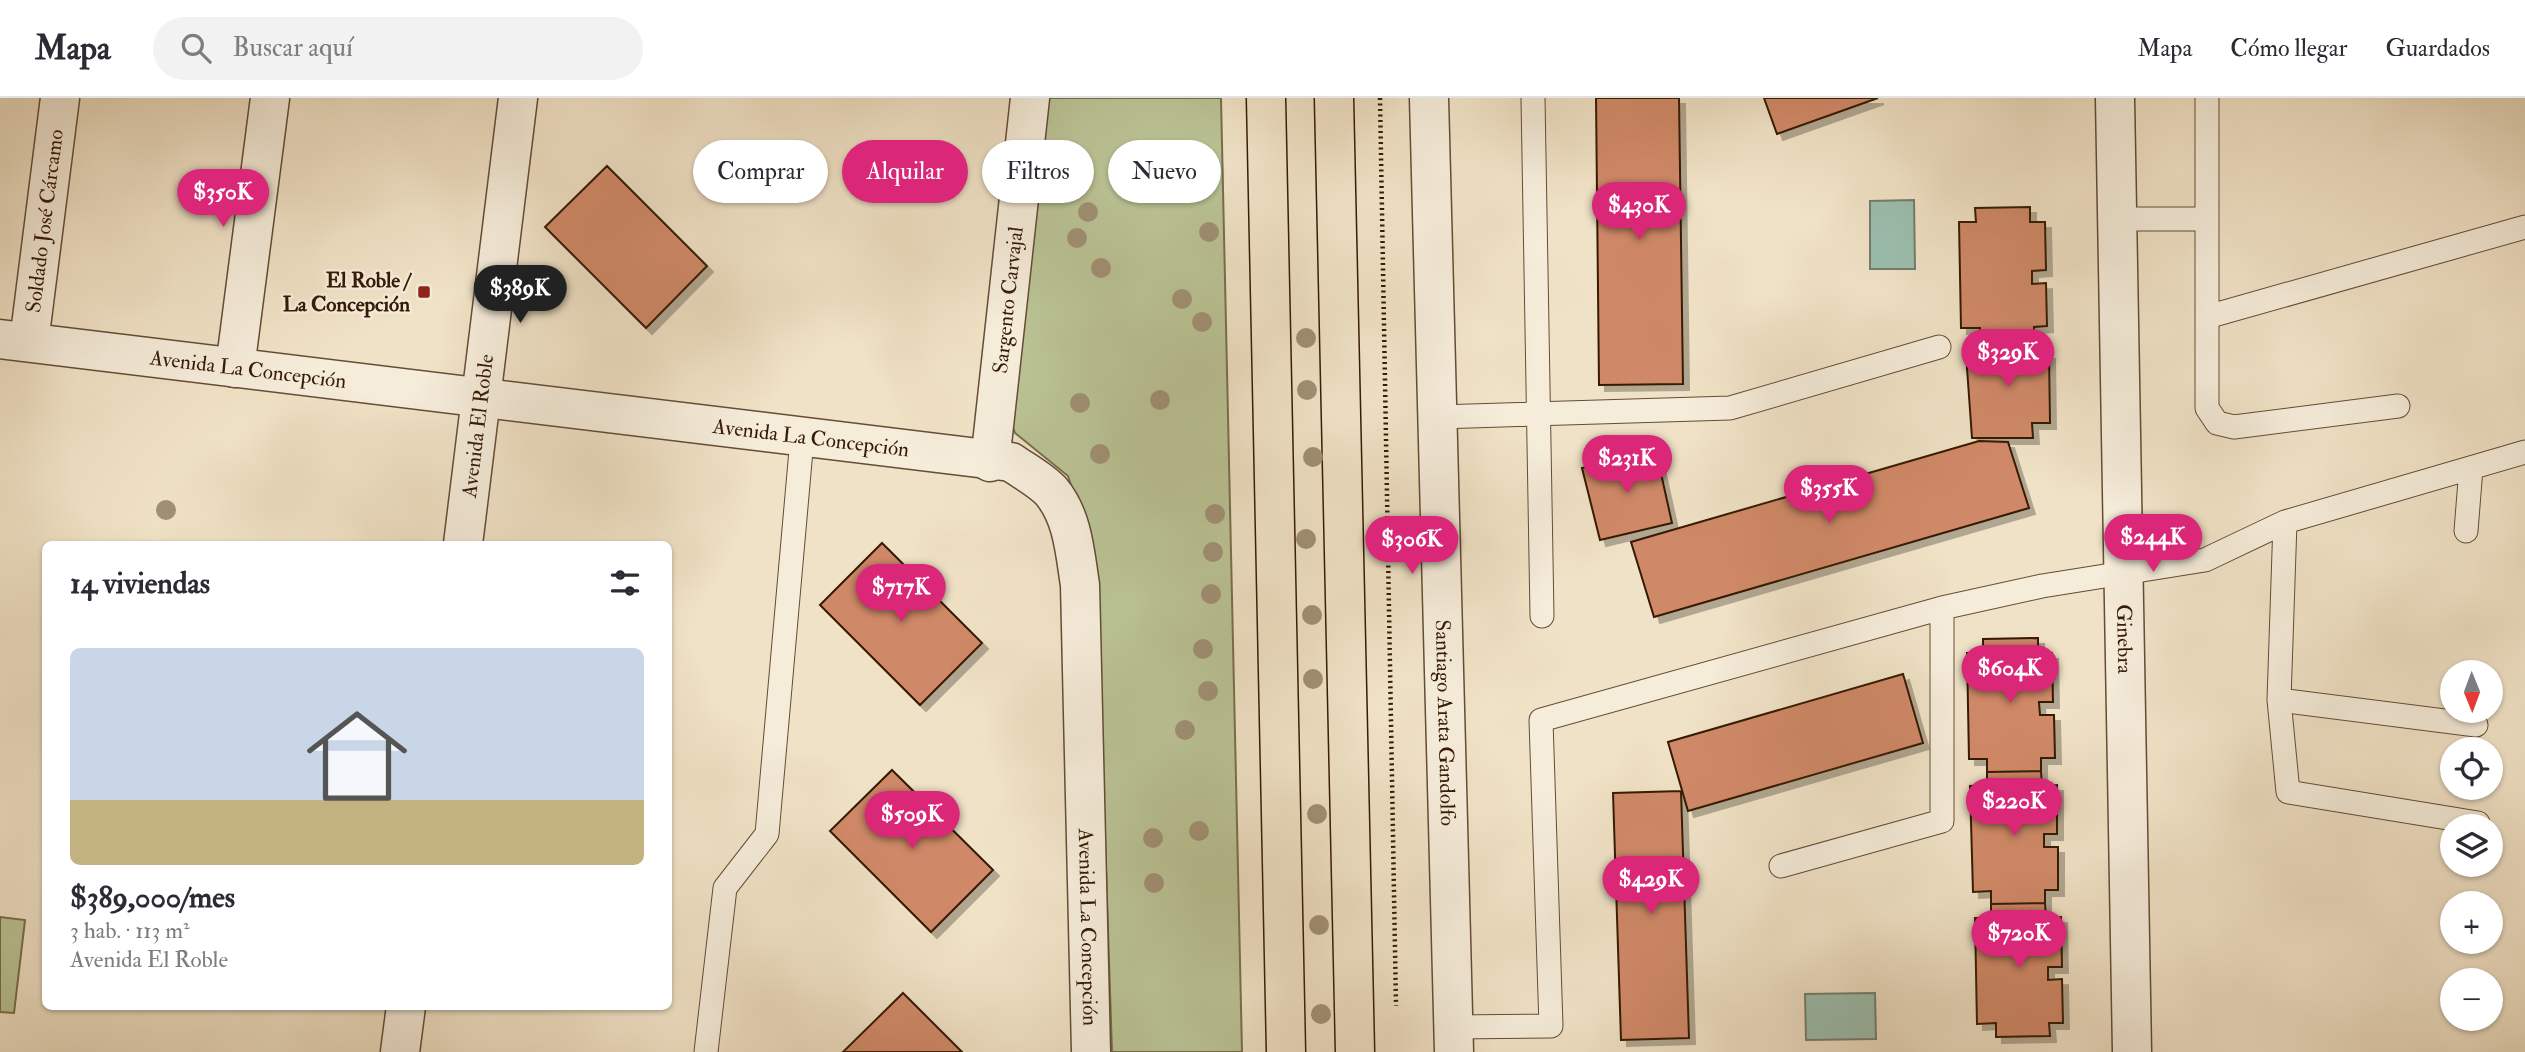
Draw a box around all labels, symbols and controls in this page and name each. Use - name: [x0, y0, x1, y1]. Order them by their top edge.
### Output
- search box: [153, 17, 643, 80]
- text: Mapa: [35, 28, 111, 69]
- icon: search: [177, 29, 215, 67]
- text: Buscar aquí: [233, 32, 353, 64]
- text: Mapa: [2137, 33, 2192, 64]
- text: Cómo llegar: [2230, 33, 2347, 64]
- text: Guardados: [2385, 33, 2490, 64]
- street label: Soldado José Cárcamo: [19, 128, 69, 314]
- chip: Comprar: [693, 140, 828, 203]
- chip: Alquilar: [842, 140, 968, 203]
- chip: Filtros: [982, 140, 1094, 203]
- chip: Nuevo: [1108, 140, 1221, 203]
- pin: $350K: [174, 170, 272, 229]
- text: $350K: [193, 177, 253, 206]
- pin: $430K: [1590, 183, 1688, 242]
- text: $430K: [1608, 190, 1670, 219]
- street label: Sargento Carvajal: [986, 224, 1029, 375]
- pin: $389K: [471, 266, 569, 325]
- place label: El Roble / La Concepción: [283, 267, 413, 318]
- text: $389K: [490, 273, 550, 302]
- marker: El Roble / La Concepción: [416, 284, 432, 300]
- pin: $329K: [1959, 330, 2057, 389]
- text: $329K: [1977, 337, 2039, 366]
- street label: Avenida La Concepción: [147, 344, 348, 395]
- street label: Avenida El Roble: [455, 352, 500, 500]
- street label: Avenida La Concepción: [710, 412, 911, 463]
- pin: $231K: [1578, 436, 1676, 495]
- text: $231K: [1598, 443, 1656, 472]
- pin: $355K: [1780, 466, 1878, 525]
- text: $355K: [1800, 473, 1858, 502]
- pin: $244K: [2104, 514, 2202, 574]
- pin: $306K: [1363, 517, 1461, 576]
- text: $244K: [2120, 522, 2186, 551]
- text: $306K: [1381, 524, 1443, 553]
- icon: filters: [606, 564, 644, 602]
- pin: $717K: [852, 564, 950, 624]
- text: 14 viviendas: [70, 565, 210, 602]
- text: $717K: [872, 572, 930, 601]
- street label: Ginebra: [2111, 604, 2139, 674]
- street label: Santiago Arata Gandolfo: [1429, 619, 1462, 826]
- pin: $604K: [1961, 646, 2059, 705]
- text: $604K: [1978, 653, 2042, 682]
- north arrow: [2440, 660, 2502, 723]
- map controls: [2440, 660, 2503, 1031]
- icon: home: [294, 693, 420, 819]
- button: locate: [2440, 737, 2503, 800]
- pin: $220K: [1965, 778, 2063, 838]
- text: $220K: [1982, 786, 2046, 815]
- pin: $509K: [863, 792, 961, 851]
- text: $509K: [881, 799, 943, 828]
- button: layers: [2440, 814, 2503, 877]
- street label: Avenida La Concepción: [1072, 827, 1104, 1026]
- pin: $429K: [1602, 856, 1700, 916]
- text: $429K: [1619, 864, 1683, 893]
- text: $389,000/mes: [70, 879, 235, 916]
- button: +: [2440, 891, 2503, 954]
- pin: $720K: [1970, 910, 2068, 970]
- text: 3 hab. · 113 m²: [70, 916, 190, 945]
- text: $720K: [1987, 918, 2051, 947]
- text: Avenida El Roble: [70, 945, 228, 974]
- button: −: [2440, 968, 2503, 1031]

